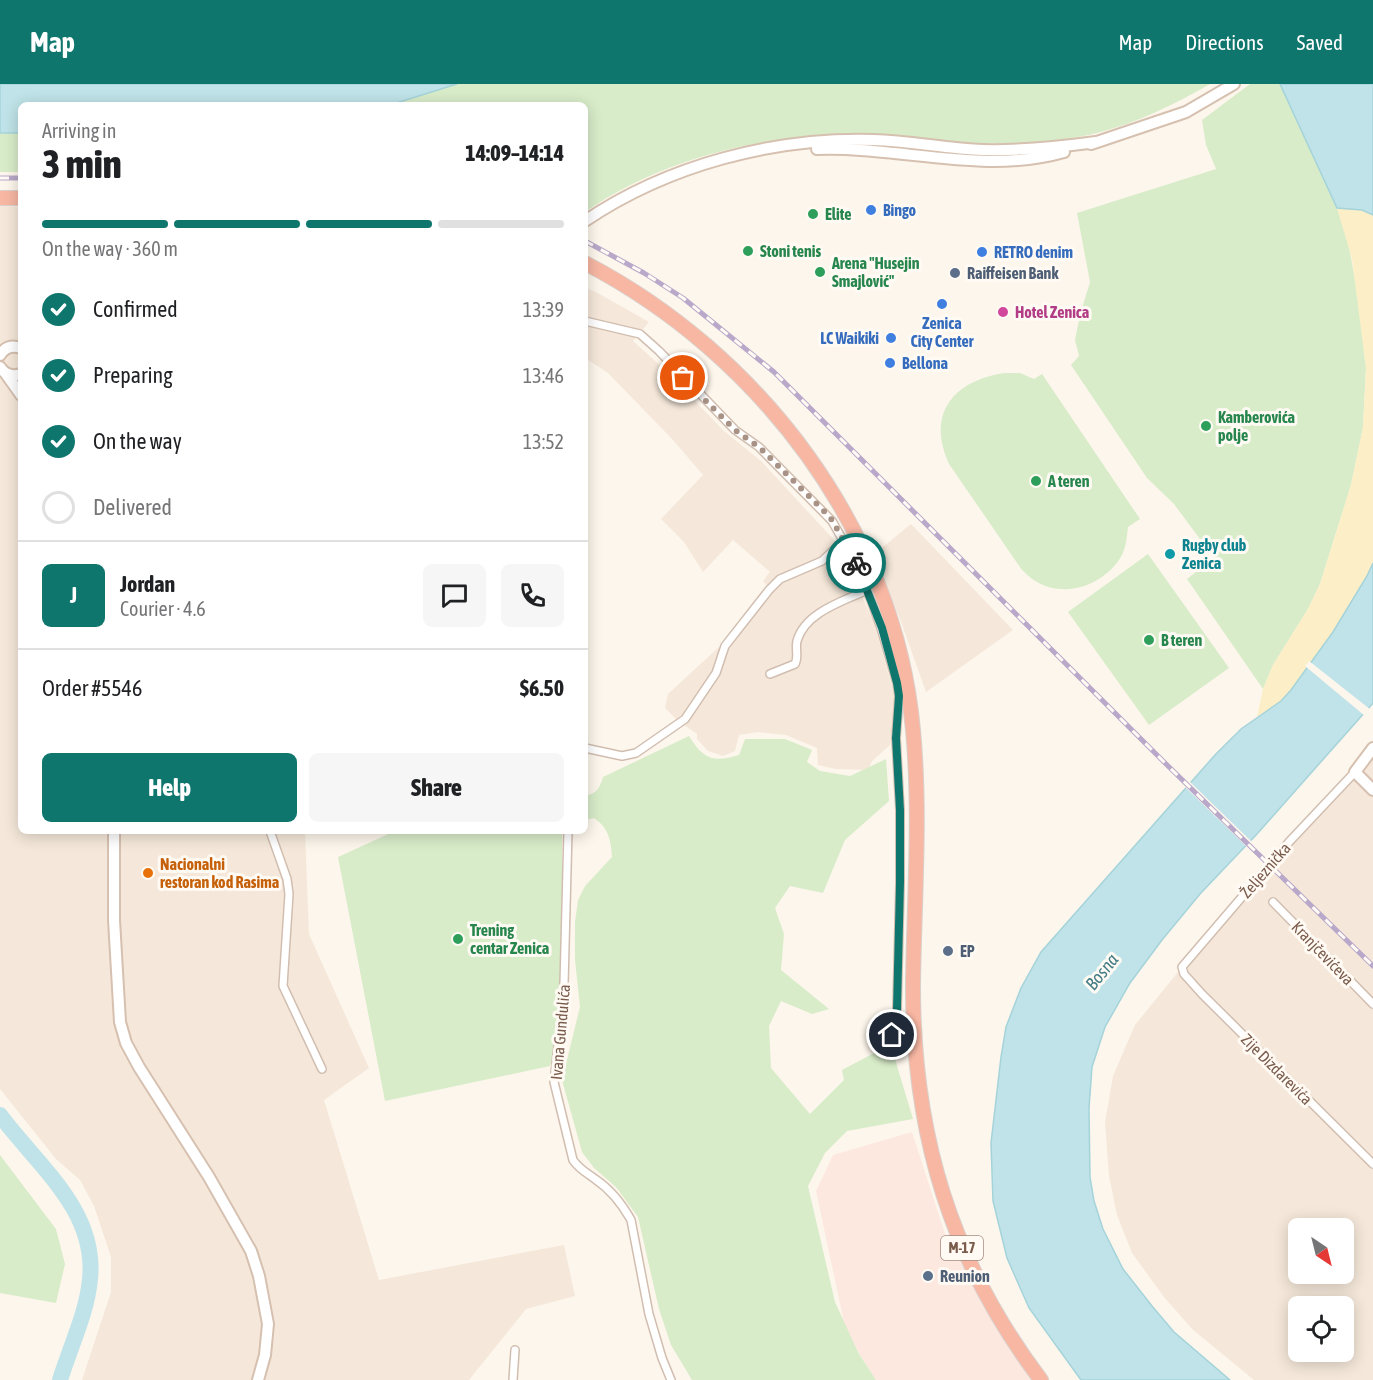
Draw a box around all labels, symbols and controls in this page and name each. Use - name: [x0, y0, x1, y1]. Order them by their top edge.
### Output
- text: Map: [30, 26, 75, 58]
- text: Map: [1118, 30, 1152, 54]
- text: Directions: [1185, 30, 1264, 54]
- text: Saved: [1297, 30, 1343, 54]
- text: Arriving in: [42, 119, 116, 142]
- text: 14:09–14:14: [465, 140, 564, 166]
- text: 3 min: [42, 142, 122, 186]
- place label: Bingo: [883, 201, 917, 219]
- marker: Bingo: [864, 203, 878, 217]
- place label: Elite: [825, 205, 851, 223]
- marker: Elite: [806, 207, 820, 221]
- text: On the way · 360 m: [42, 237, 178, 260]
- place label: Stoni tenis: [760, 242, 821, 260]
- place label: RETRO denim: [994, 243, 1073, 261]
- marker: Stoni tenis: [741, 244, 755, 258]
- marker: RETRO denim: [975, 245, 989, 259]
- place label: Arena "Husejin Smajlović": [831, 254, 920, 290]
- place label: Raiffeisen Bank: [967, 264, 1059, 282]
- marker: Arena "Husejin Smajlović": [813, 265, 827, 279]
- marker: Raiffeisen Bank: [948, 266, 962, 280]
- icon: check: [42, 293, 75, 326]
- text: Confirmed: [93, 296, 178, 322]
- marker: Zenica City Center: [935, 297, 949, 311]
- text: 13:39: [523, 298, 564, 321]
- place label: Hotel Zenica: [1015, 303, 1089, 321]
- marker: Hotel Zenica: [996, 305, 1010, 319]
- place label: Zenica City Center: [911, 314, 974, 350]
- place label: LC Waikiki: [820, 329, 879, 347]
- marker: LC Waikiki: [884, 331, 898, 345]
- pin: [657, 352, 708, 403]
- place label: Bellona: [902, 354, 948, 372]
- marker: Bellona: [883, 356, 897, 370]
- icon: check: [42, 359, 75, 392]
- icon: bag: [666, 361, 699, 394]
- text: Preparing: [93, 362, 173, 388]
- text: 13:46: [523, 364, 564, 387]
- place label: Kamberovića polje: [1218, 408, 1295, 444]
- marker: Kamberovića polje: [1199, 419, 1213, 433]
- icon: check: [42, 425, 75, 458]
- text: On the way: [93, 428, 182, 454]
- text: 13:52: [523, 430, 564, 453]
- place label: A teren: [1047, 472, 1090, 490]
- marker: A teren: [1029, 474, 1043, 488]
- text: Delivered: [93, 494, 172, 520]
- courier: [826, 533, 886, 593]
- place label: Rugby club Zenica: [1182, 536, 1247, 572]
- icon: bike: [840, 547, 873, 580]
- marker: Rugby club Zenica: [1163, 547, 1177, 561]
- button: chat: [423, 564, 486, 627]
- button: phone: [501, 564, 564, 627]
- text: Jordan: [120, 571, 175, 597]
- text: J: [70, 582, 77, 608]
- text: Courier · 4.6: [120, 597, 206, 620]
- place label: B teren: [1161, 631, 1202, 649]
- marker: B teren: [1142, 633, 1156, 647]
- text: Order #5546: [42, 675, 142, 701]
- text: $6.50: [520, 675, 564, 701]
- button: Help: [42, 753, 297, 822]
- button: Share: [309, 753, 564, 822]
- street label: Željeznička: [1236, 839, 1295, 902]
- place label: Nacionalni restoran kod Rasima: [160, 855, 279, 891]
- marker: Nacionalni restoran kod Rasima: [141, 866, 155, 880]
- street label: Kranjčevićeva: [1288, 918, 1358, 989]
- place label: Trening centar Zenica: [470, 921, 549, 957]
- marker: Trening centar Zenica: [451, 932, 465, 946]
- place label: EP: [960, 942, 975, 960]
- marker: EP: [941, 944, 955, 958]
- water label: Bosna: [1081, 949, 1123, 994]
- street label: Ivana Gundulića: [547, 983, 573, 1081]
- pin: [866, 1009, 917, 1060]
- icon: home: [875, 1018, 908, 1051]
- street label: Zije Dizdarevića: [1237, 1030, 1316, 1109]
- north arrow: [1288, 1218, 1354, 1284]
- map controls: [1288, 1218, 1354, 1362]
- road number: M-17: [941, 1236, 983, 1260]
- place label: Reunion: [940, 1267, 990, 1285]
- marker: Reunion: [921, 1269, 935, 1283]
- button: locate: [1288, 1296, 1354, 1362]

